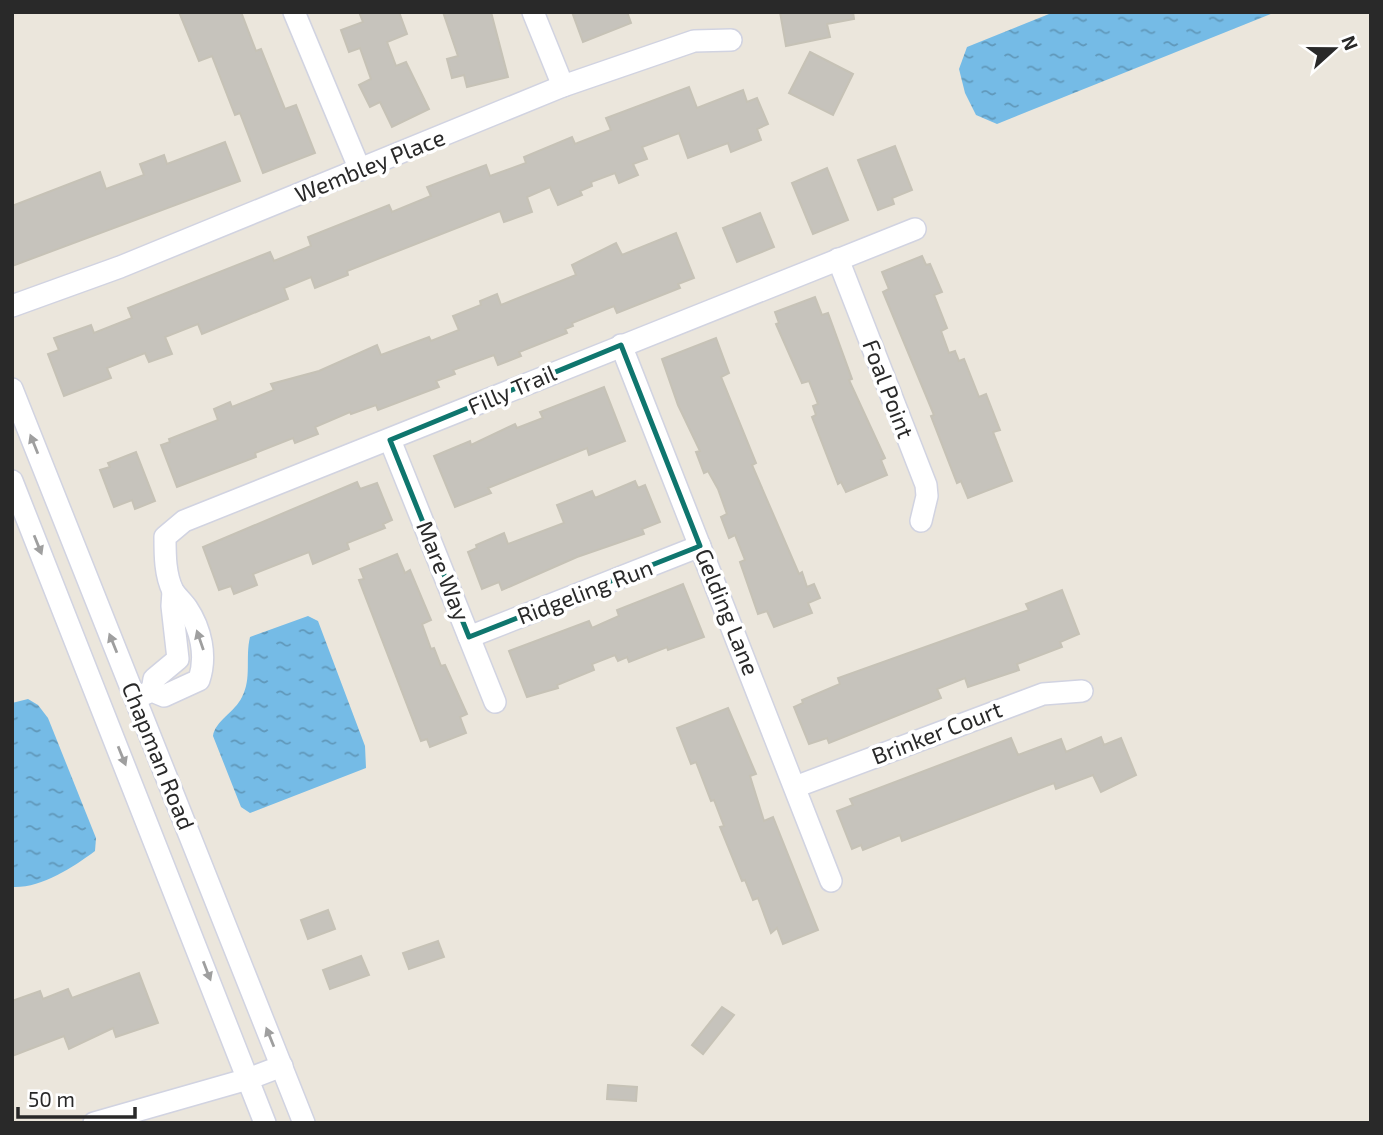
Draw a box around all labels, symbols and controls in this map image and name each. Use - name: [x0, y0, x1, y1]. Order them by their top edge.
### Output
- north arrow: [1299, 14, 1369, 84]
- text: N: [1337, 32, 1364, 53]
- street label: Wembley Place: [291, 122, 449, 208]
- street label: Foal Point: [857, 335, 921, 442]
- street label: Filly Trail: [463, 358, 560, 420]
- one-way arrow: [29, 433, 40, 454]
- street label: Mare Way: [411, 517, 477, 625]
- one-way arrow: [32, 534, 43, 555]
- street label: Gelding Lane: [690, 544, 766, 679]
- street label: Ridgeling Run: [513, 552, 656, 630]
- one-way arrow: [194, 630, 204, 651]
- one-way arrow: [108, 633, 119, 654]
- street label: Chapman Road: [117, 678, 201, 834]
- street label: Brinker Court: [867, 694, 1006, 770]
- one-way arrow: [117, 745, 128, 766]
- one-way arrow: [201, 961, 212, 982]
- one-way arrow: [265, 1026, 276, 1047]
- scale bar: [18, 1076, 135, 1120]
- text: 50 m: [28, 1086, 75, 1111]

